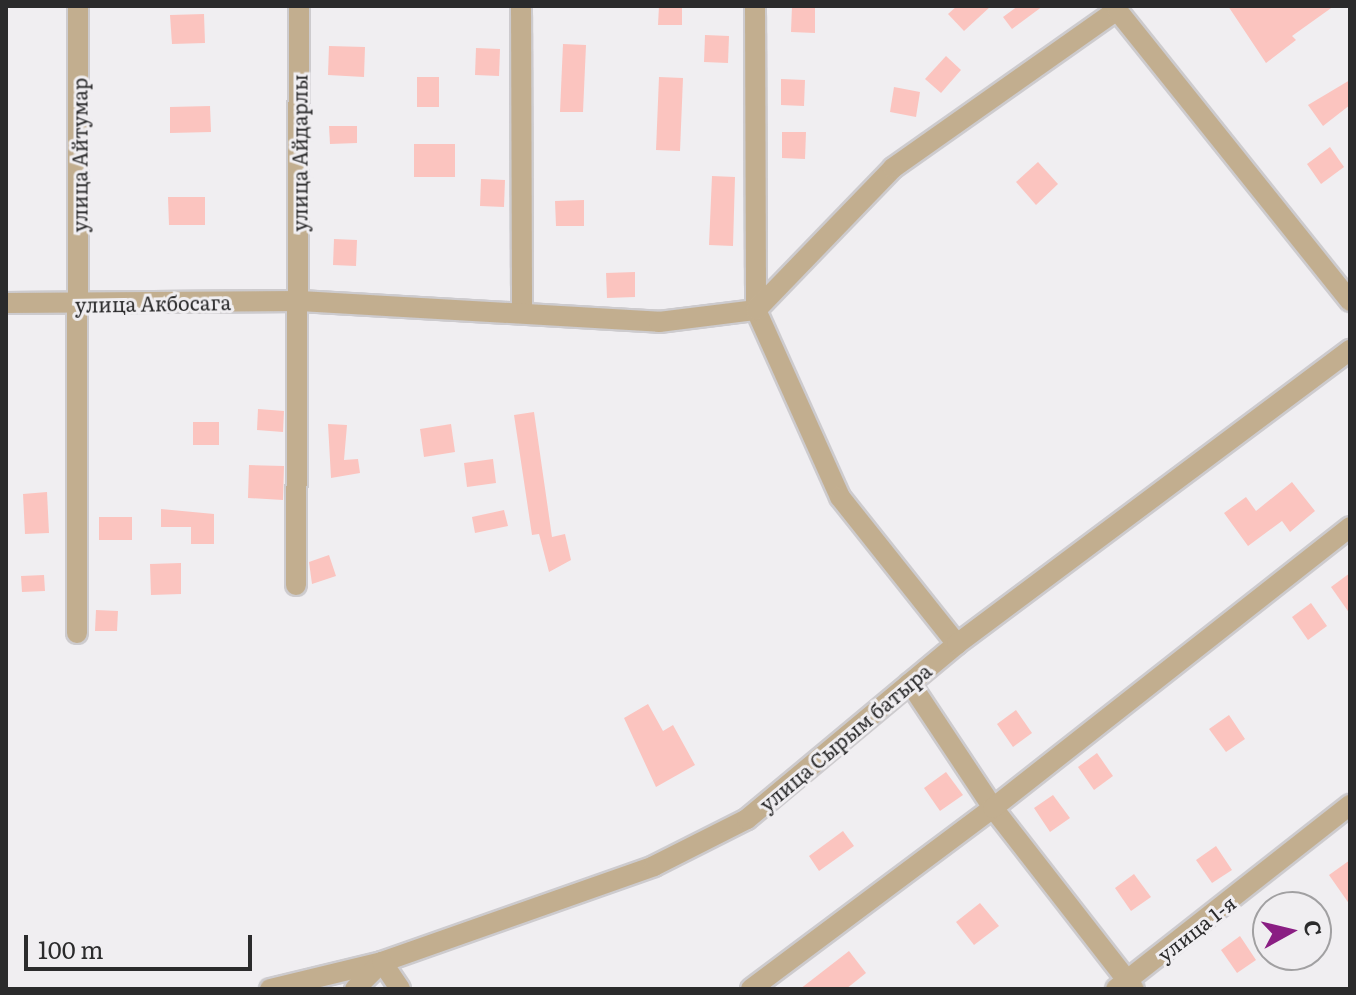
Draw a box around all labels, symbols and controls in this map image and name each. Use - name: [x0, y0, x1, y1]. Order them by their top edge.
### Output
- street label: улица Айдарлы: [287, 74, 311, 232]
- street label: улица Айтумар: [67, 78, 91, 232]
- street label: улица Акбосага: [75, 290, 231, 316]
- street label: улица Сырым батыра: [754, 658, 936, 816]
- street label: улица 1-я: [1152, 890, 1240, 966]
- north arrow: [1252, 891, 1332, 971]
- text: С: [1297, 918, 1332, 938]
- scale bar: [28, 919, 256, 969]
- text: 100 m: [38, 931, 104, 966]

